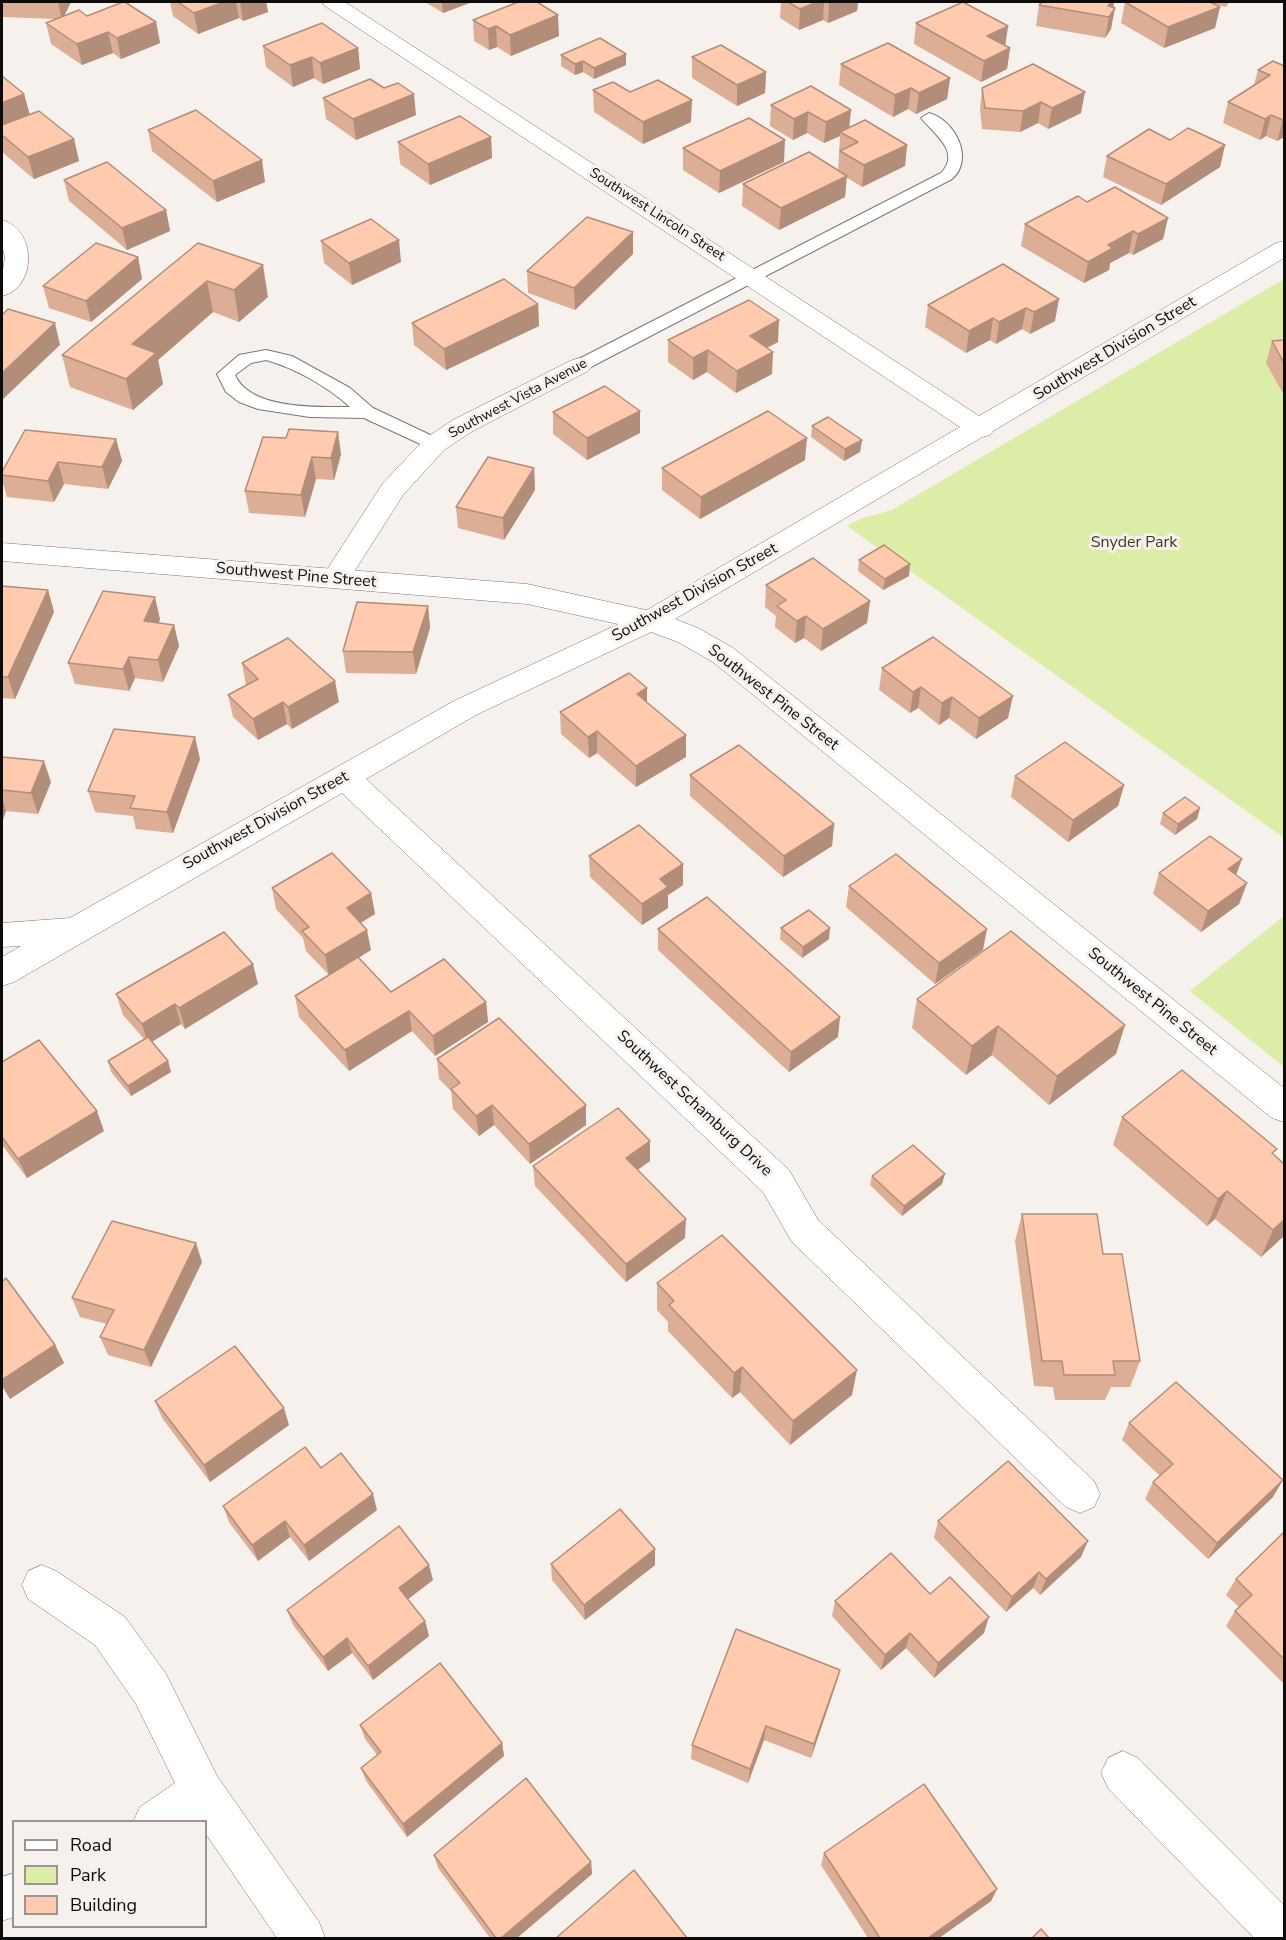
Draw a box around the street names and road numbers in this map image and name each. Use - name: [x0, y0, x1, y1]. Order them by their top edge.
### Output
- street label: Southwest Lincoln Street: [586, 165, 728, 265]
- street label: Southwest Division Street: [1030, 293, 1200, 405]
- street label: Southwest Vista Avenue: [446, 355, 590, 443]
- street label: Southwest Division Street: [609, 539, 781, 647]
- street label: Southwest Pine Street: [215, 559, 377, 593]
- street label: Southwest Pine Street: [704, 641, 842, 755]
- street label: Southwest Division Street: [180, 767, 352, 875]
- street label: Southwest Pine Street: [1084, 944, 1220, 1060]
- street label: Southwest Schamburg Drive: [612, 1027, 776, 1181]

